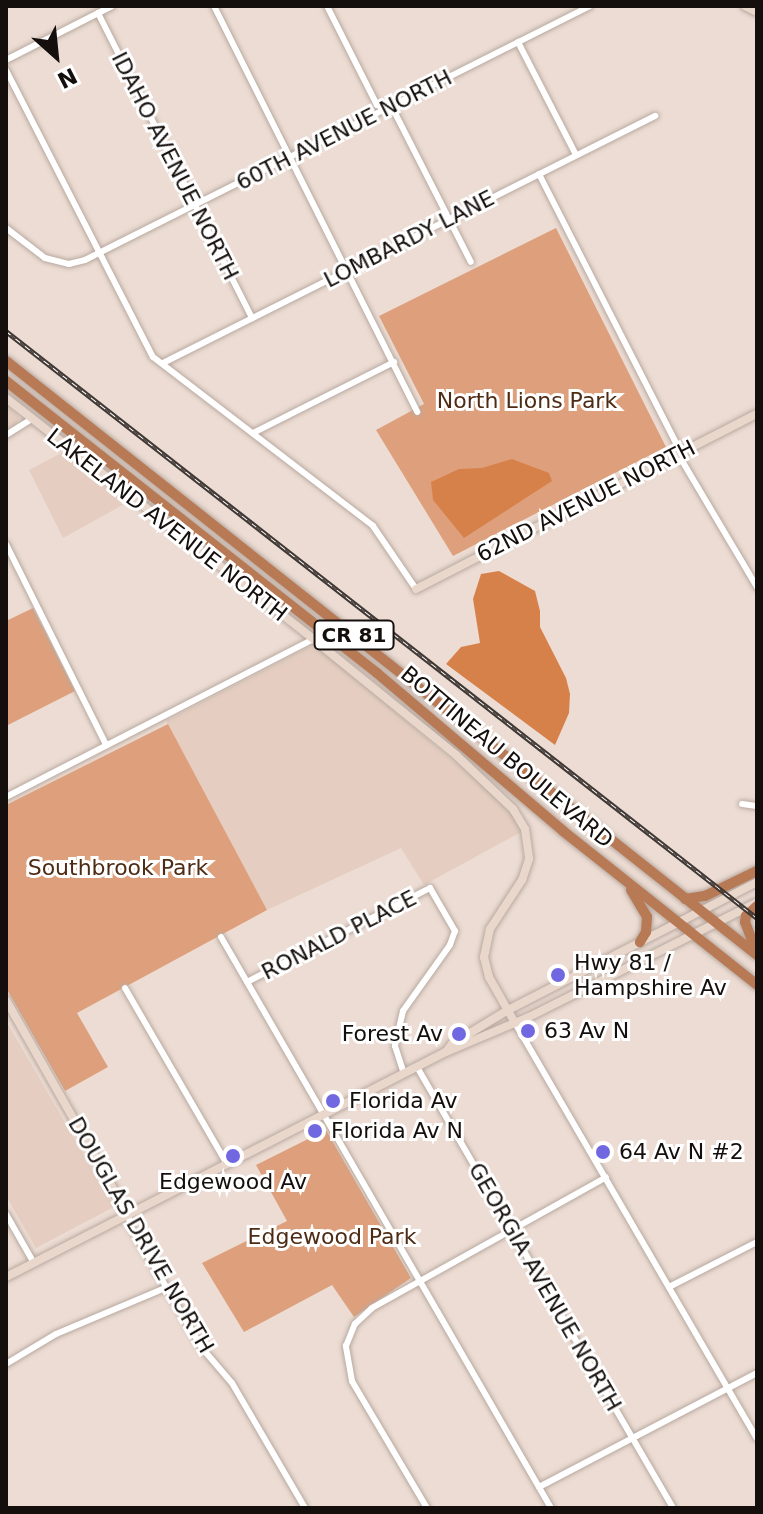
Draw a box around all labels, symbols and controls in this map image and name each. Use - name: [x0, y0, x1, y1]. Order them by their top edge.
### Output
- north arrow: [16, 16, 96, 96]
- street label: IDAHO AVENUE NORTH: [106, 48, 244, 284]
- text: N: [53, 63, 81, 93]
- street label: 60TH AVENUE NORTH: [232, 64, 456, 196]
- street label: LOMBARDY LANE: [319, 185, 499, 293]
- park label: North Lions Park: [437, 388, 617, 414]
- street label: LAKELAND AVENUE NORTH: [42, 423, 292, 627]
- street label: 62ND AVENUE NORTH: [472, 434, 700, 568]
- road number: CR 81: [312, 619, 396, 651]
- street label: BOTTINEAU BOULEVARD: [396, 661, 618, 853]
- park label: Southbrook Park: [28, 855, 208, 881]
- street label: RONALD PLACE: [257, 885, 421, 985]
- place label: Hwy 81 / Hampshire Av: [574, 949, 727, 1000]
- marker: Hwy 81 / Hampshire Av: [549, 966, 567, 984]
- place label: 63 Av N: [544, 1018, 629, 1044]
- place label: Forest Av: [342, 1021, 443, 1047]
- marker: 63 Av N: [519, 1022, 537, 1040]
- marker: Forest Av: [450, 1025, 468, 1043]
- place label: Florida Av: [349, 1088, 458, 1114]
- marker: Florida Av: [324, 1092, 342, 1110]
- street label: DOUGLAS DRIVE NORTH: [62, 1112, 220, 1358]
- place label: Florida Av N: [331, 1118, 463, 1144]
- marker: Florida Av N: [306, 1122, 324, 1140]
- place label: 64 Av N #2: [619, 1139, 744, 1165]
- marker: 64 Av N #2: [594, 1143, 612, 1161]
- marker: Edgewood Av: [224, 1147, 242, 1165]
- street label: GEORGIA AVENUE NORTH: [463, 1158, 627, 1416]
- place label: Edgewood Av: [159, 1169, 307, 1195]
- park label: Edgewood Park: [248, 1224, 416, 1250]

